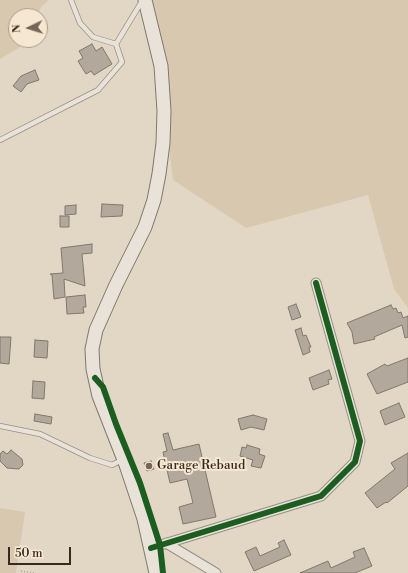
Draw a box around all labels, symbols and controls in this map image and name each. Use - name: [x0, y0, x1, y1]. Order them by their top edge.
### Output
- north arrow: [8, 8, 48, 48]
- text: N: [10, 24, 24, 34]
- place label: Garage Rebaud: [157, 458, 245, 474]
- marker: Garage Rebaud: [144, 461, 154, 471]
- scale bar: [10, 539, 73, 565]
- text: 50 m: [15, 546, 43, 561]

